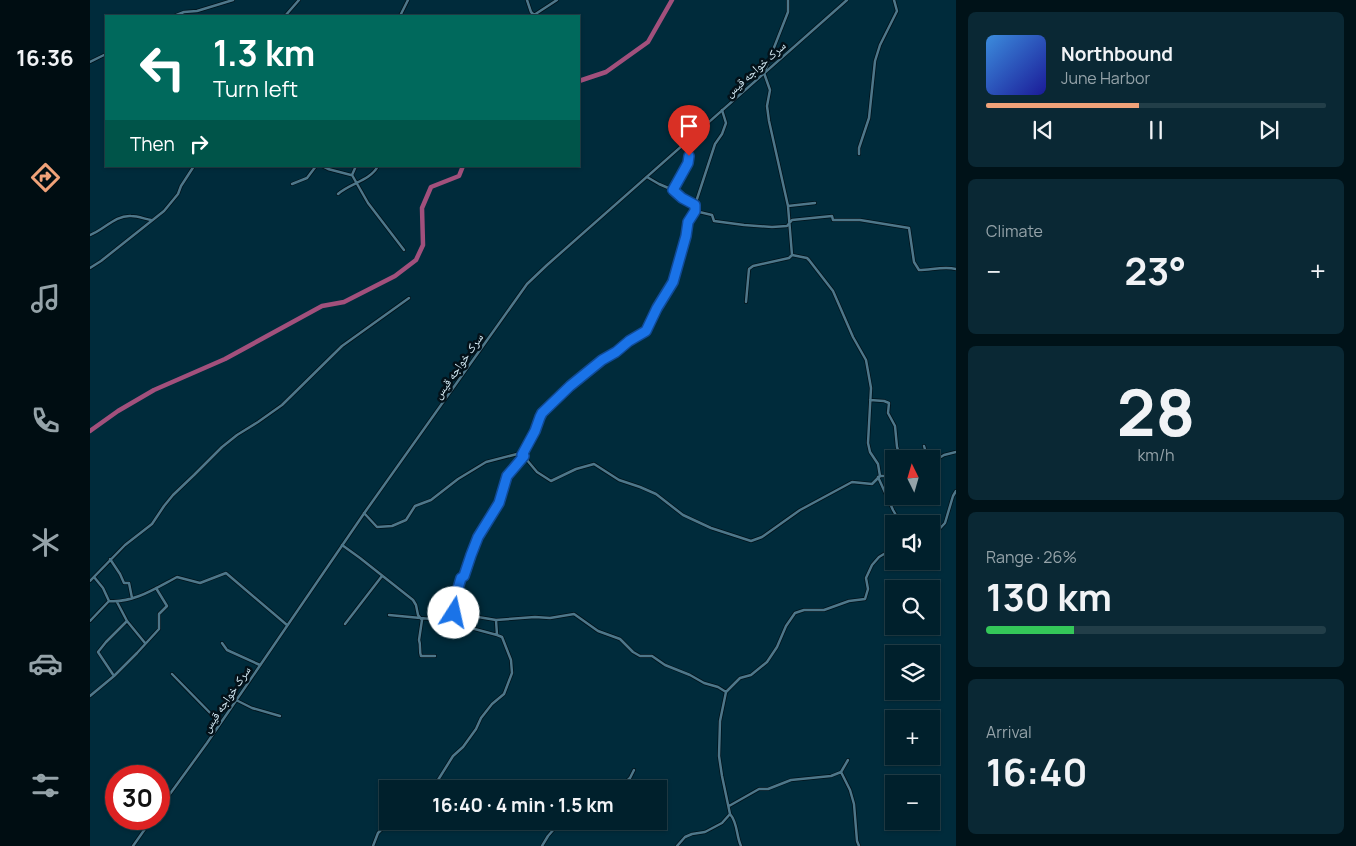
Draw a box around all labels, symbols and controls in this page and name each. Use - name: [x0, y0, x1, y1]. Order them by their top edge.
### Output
- text: 1.3 km: [213, 29, 315, 77]
- icon: left: [130, 35, 195, 100]
- street label: سرک خواجه قیس: [721, 37, 789, 101]
- text: Northbound: [1061, 41, 1173, 67]
- text: 16:36: [16, 43, 74, 73]
- text: June Harbor: [1061, 67, 1150, 89]
- text: Turn left: [213, 74, 298, 104]
- pin: [668, 105, 710, 156]
- icon: arrive: [675, 112, 703, 140]
- icon: previous: [1029, 116, 1057, 144]
- icon: pause: [1142, 116, 1170, 144]
- icon: next: [1255, 116, 1283, 144]
- icon: right: [185, 130, 213, 158]
- text: Then: [130, 131, 175, 157]
- icon: directions: [28, 160, 63, 195]
- text: Climate: [986, 220, 1043, 242]
- text: 23°: [1125, 244, 1186, 296]
- text: −: [986, 252, 1001, 290]
- text: +: [1310, 252, 1326, 290]
- icon: music: [28, 281, 63, 316]
- street label: سرک خواجه قیس: [429, 330, 487, 402]
- text: 28: [1117, 367, 1195, 456]
- icon: phone: [28, 403, 63, 438]
- text: km/h: [1137, 444, 1175, 466]
- north arrow: [885, 450, 940, 505]
- map controls: [885, 450, 940, 830]
- button: sound: [885, 515, 940, 570]
- icon: climate: [28, 525, 63, 560]
- text: Range · 26%: [986, 546, 1077, 568]
- text: 130 km: [986, 570, 1112, 622]
- button: search: [885, 580, 940, 635]
- position arrow: [427, 586, 479, 638]
- button: layers: [885, 645, 940, 700]
- icon: car: [28, 646, 63, 681]
- street label: سرک خواجه قیس: [197, 662, 255, 736]
- button: +: [885, 710, 940, 765]
- text: Arrival: [986, 721, 1032, 743]
- text: 16:40: [986, 745, 1087, 797]
- speed limit sign: 30: [105, 765, 170, 830]
- icon: filters: [28, 768, 63, 803]
- button: −: [885, 775, 940, 830]
- text: 16:40 · 4 min · 1.5 km: [432, 792, 614, 818]

